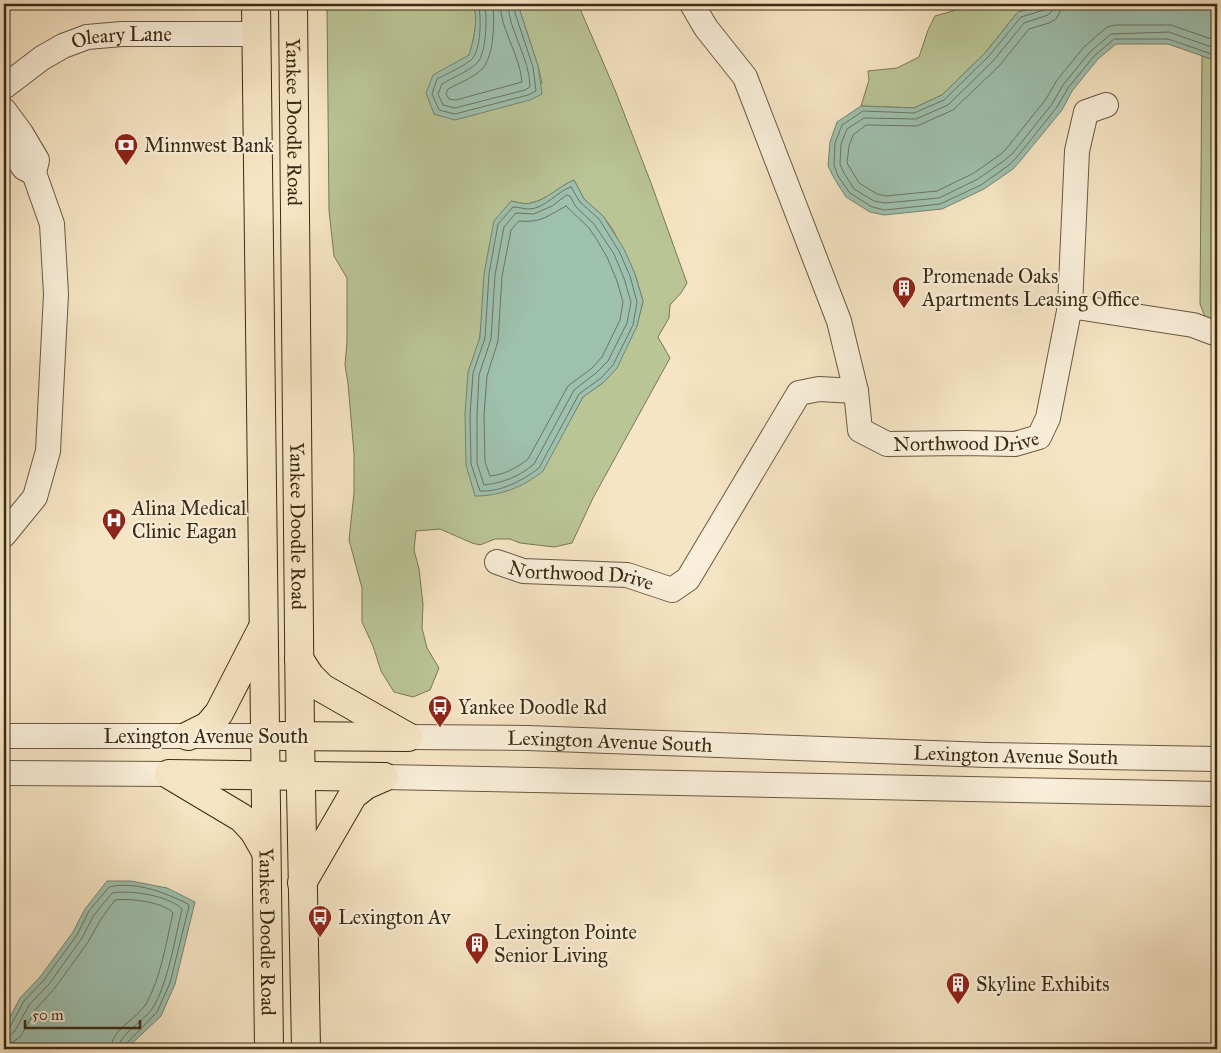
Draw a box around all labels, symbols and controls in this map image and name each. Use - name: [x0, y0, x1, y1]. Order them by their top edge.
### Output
- street label: Oleary Lane: [68, 22, 172, 54]
- street label: Yankee Doodle Road: [281, 38, 307, 206]
- bank icon: Minnwest Bank: [113, 132, 139, 166]
- place label: Minnwest Bank: [144, 133, 274, 157]
- place label: Promenade Oaks Apartments Leasing Office: [921, 264, 1140, 312]
- building icon: Promenade Oaks Apartments Leasing Office: [891, 275, 917, 309]
- street label: Northwood Drive: [893, 426, 1042, 456]
- street label: Yankee Doodle Road: [285, 442, 311, 610]
- place label: Alina Medical Clinic Eagan: [131, 496, 247, 544]
- hospital icon: Alina Medical Clinic Eagan: [101, 507, 127, 541]
- street label: Northwood Drive: [505, 555, 657, 595]
- bus stop icon: Yankee Doodle Rd: [427, 694, 453, 728]
- place label: Yankee Doodle Rd: [458, 695, 607, 719]
- street label: Lexington Avenue South: [104, 724, 308, 749]
- street label: Lexington Avenue South: [507, 726, 713, 757]
- street label: Lexington Avenue South: [913, 740, 1118, 769]
- street label: Yankee Doodle Road: [255, 848, 281, 1016]
- bus stop icon: Lexington Av: [307, 904, 333, 938]
- place label: Lexington Av: [338, 905, 452, 930]
- place label: Lexington Pointe Senior Living: [494, 920, 637, 968]
- building icon: Lexington Pointe Senior Living: [464, 931, 490, 965]
- building icon: Skyline Exhibits: [945, 971, 971, 1005]
- place label: Skyline Exhibits: [976, 972, 1110, 996]
- scale bar: [25, 998, 140, 1030]
- text: 50 m: [32, 1006, 64, 1024]

